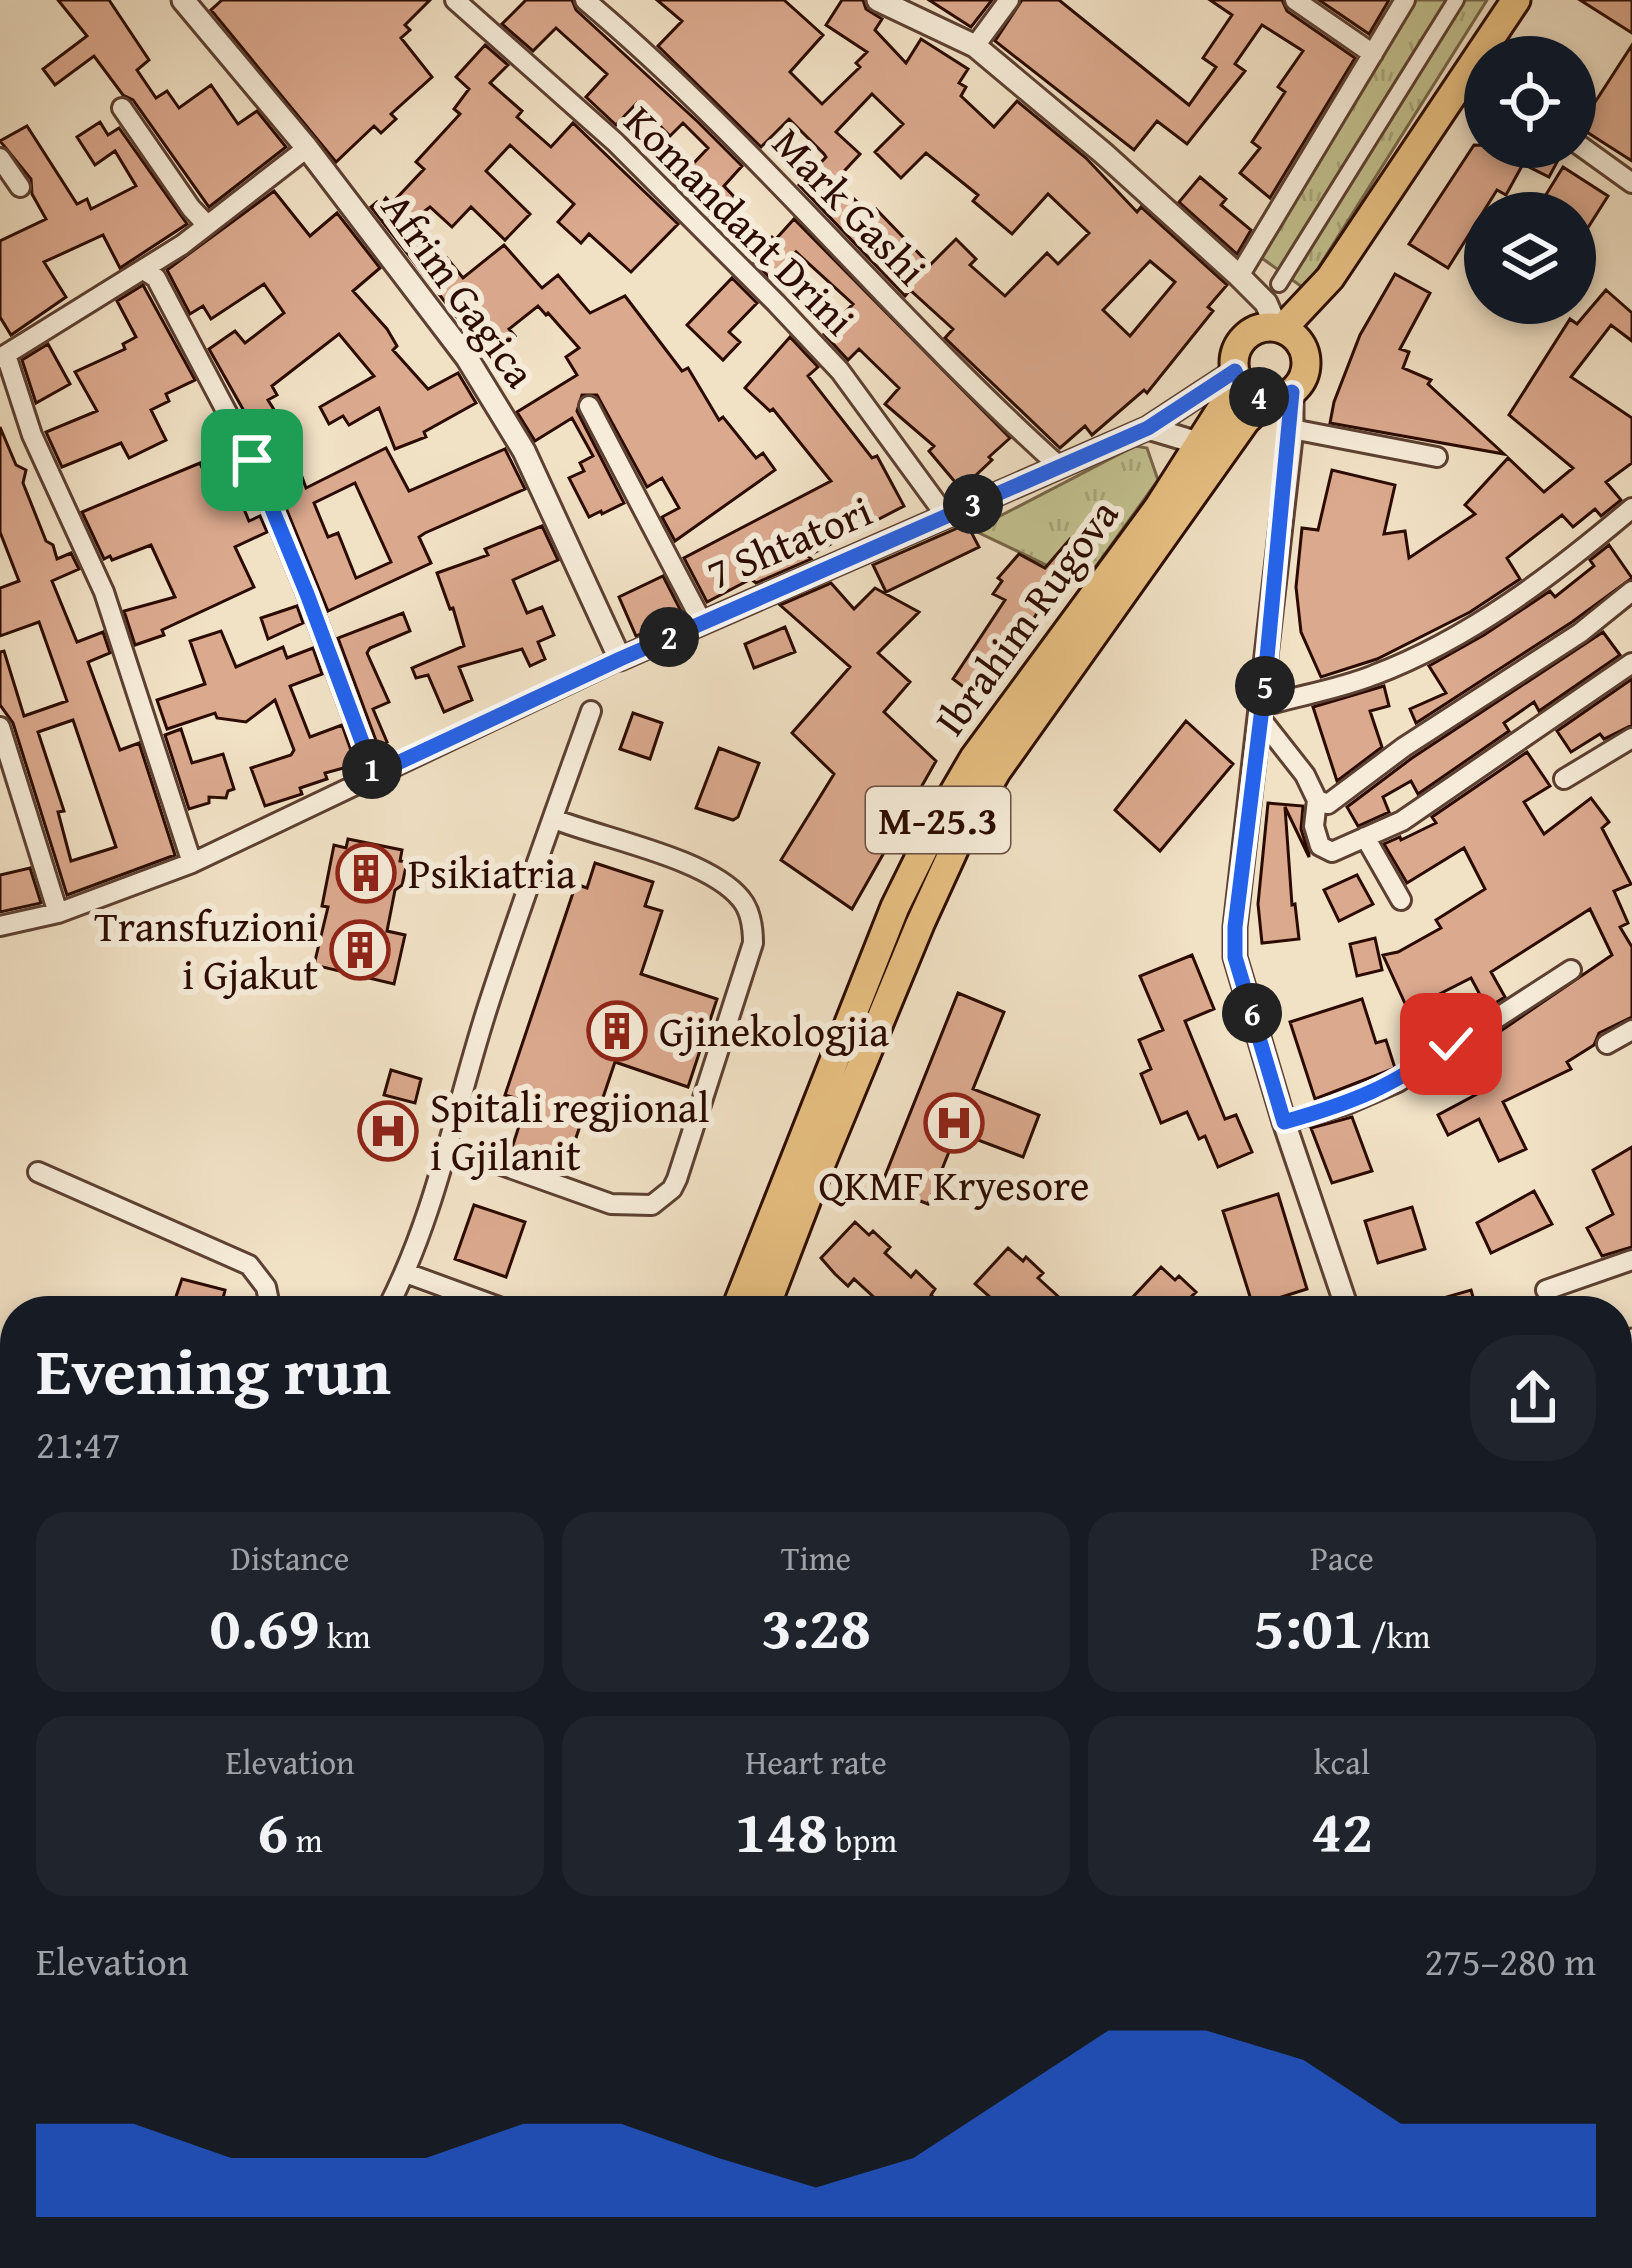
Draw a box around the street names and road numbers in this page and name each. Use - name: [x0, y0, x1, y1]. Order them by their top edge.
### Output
- street label: Komandant Drini: [611, 91, 869, 349]
- street label: Mark Gashi: [759, 113, 941, 298]
- street label: Afrim Gagica: [368, 180, 551, 400]
- street label: 7 Shtatori: [697, 480, 881, 604]
- street label: Ibrahim Rugova: [919, 486, 1132, 747]
- road number: M-25.3: [866, 787, 1010, 853]

